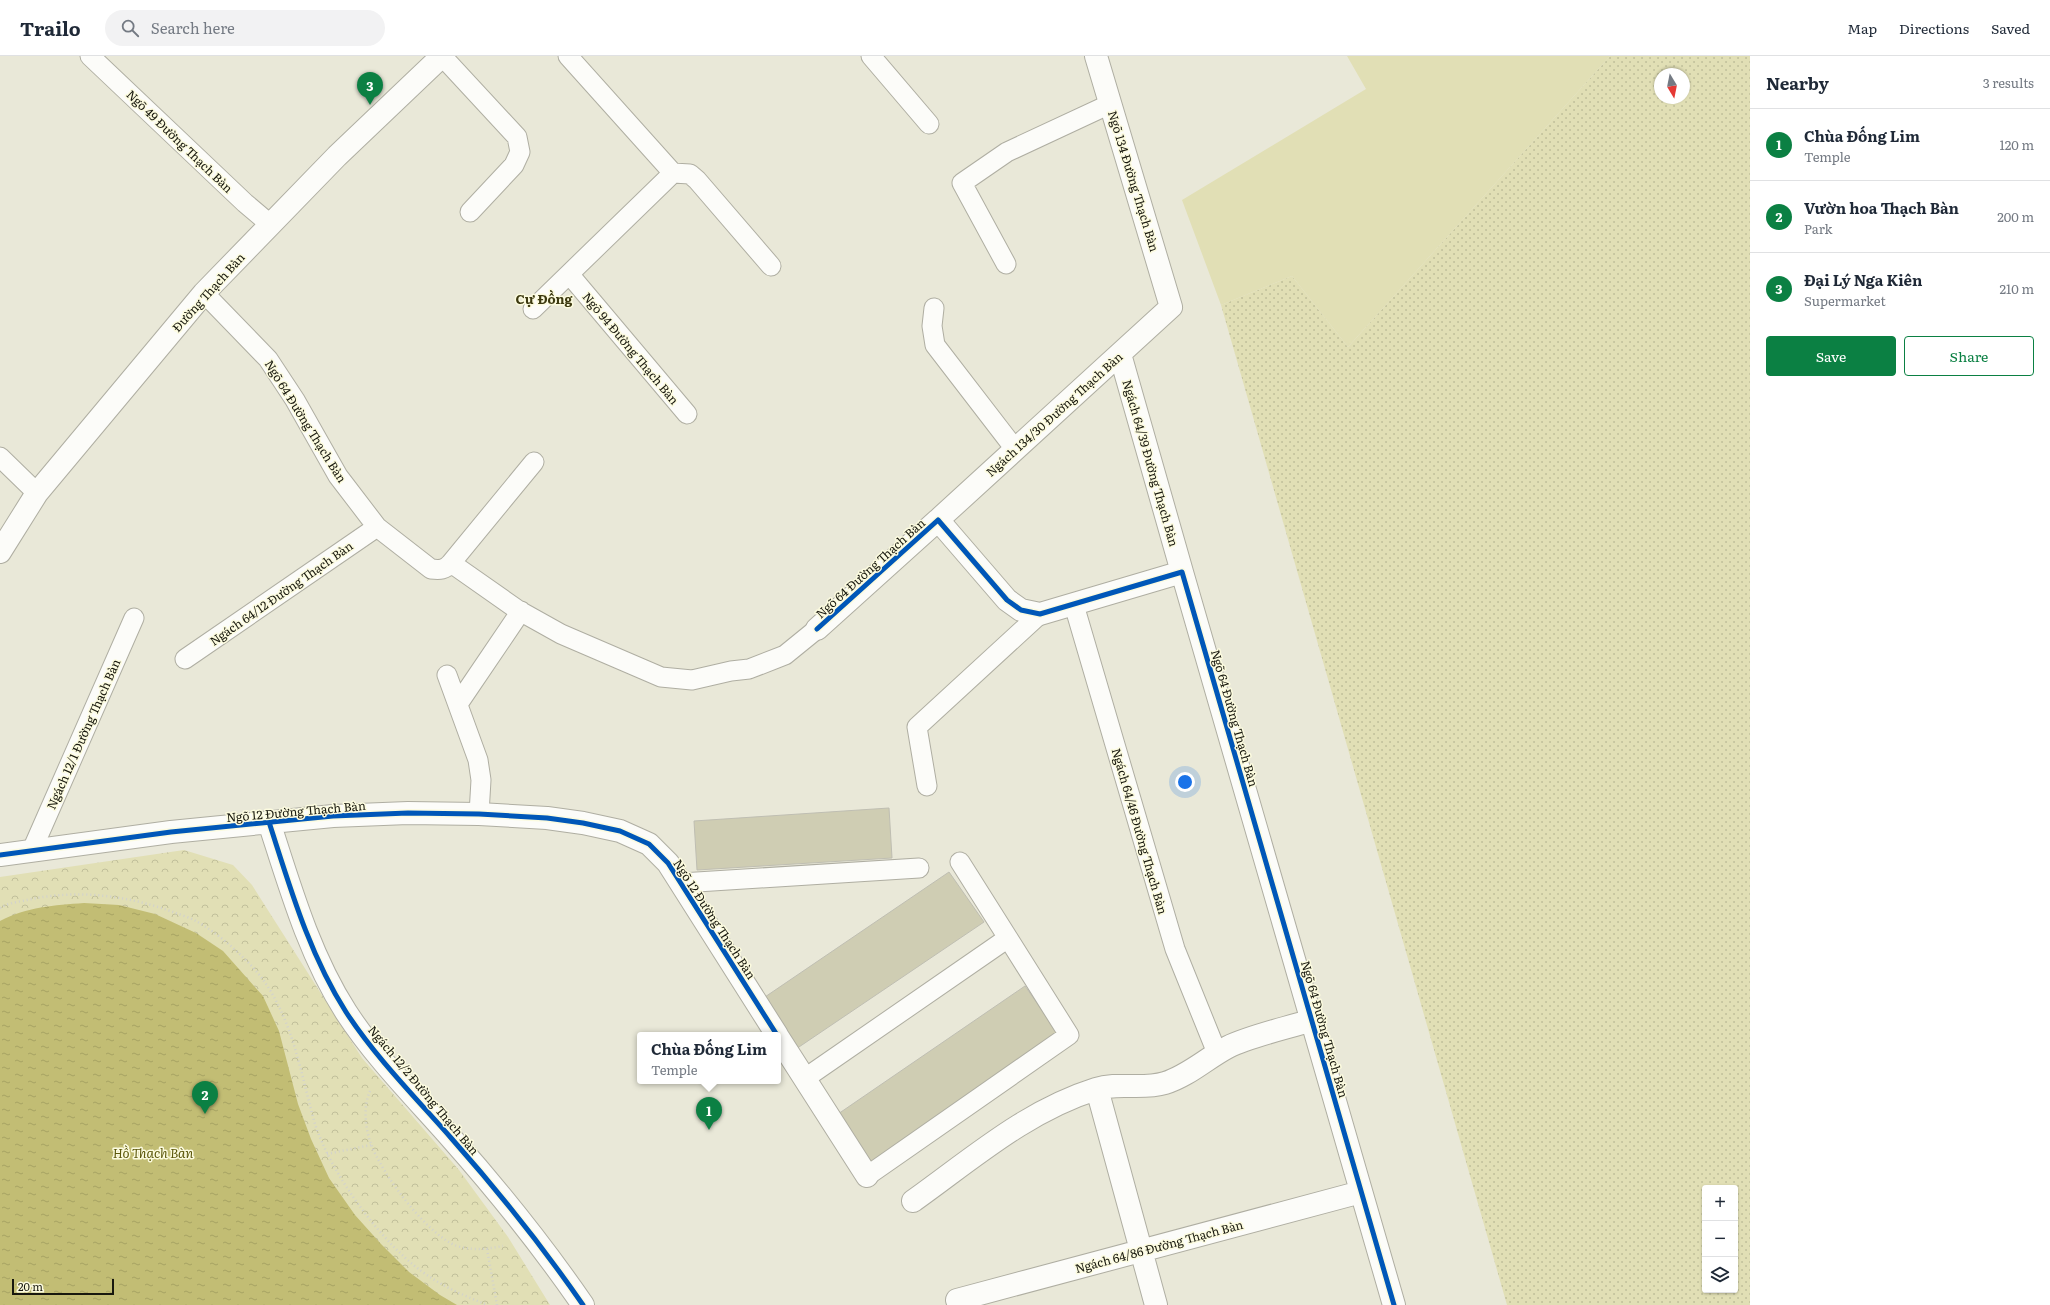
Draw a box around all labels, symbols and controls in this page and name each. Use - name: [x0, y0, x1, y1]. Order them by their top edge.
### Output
- search box: [105, 10, 385, 46]
- text: Trailo: [20, 14, 81, 42]
- text: Search here: [151, 16, 235, 39]
- icon: search: [119, 17, 141, 39]
- text: Map: [1847, 18, 1877, 38]
- text: Directions: [1899, 18, 1969, 38]
- text: Saved: [1991, 18, 2030, 38]
- north arrow: [1654, 68, 1690, 104]
- text: Nearby: [1766, 70, 1829, 95]
- pin: 3: [357, 72, 383, 105]
- text: 3 results: [1983, 73, 2034, 92]
- street label: Ngõ 49 Đường Thạch Bàn: [123, 85, 237, 197]
- street label: Ngõ 134 Đường Thạch Bàn: [1104, 108, 1164, 254]
- text: Chùa Đống Lim: [1804, 124, 1920, 147]
- text: 1: [1776, 135, 1782, 154]
- text: 120 m: [1999, 135, 2034, 154]
- text: Temple: [1804, 147, 1851, 166]
- text: Vườn hoa Thạch Bàn: [1804, 196, 1959, 219]
- text: 2: [1776, 207, 1782, 226]
- text: 200 m: [1997, 207, 2034, 226]
- text: Park: [1804, 219, 1833, 238]
- street label: Đường Thạch Bàn: [168, 248, 249, 336]
- text: Đại Lý Nga Kiên: [1804, 268, 1922, 291]
- text: 3: [1775, 279, 1783, 298]
- text: 210 m: [1999, 279, 2034, 298]
- street label: Ngõ 94 Đường Thạch Bàn: [579, 288, 683, 408]
- district label: Cự Đồng: [516, 289, 573, 308]
- text: Supermarket: [1804, 291, 1886, 310]
- button: Save: [1766, 336, 1896, 376]
- button: Share: [1904, 336, 2034, 376]
- street label: Ngách 134/30 Đường Thạch Bàn: [982, 348, 1126, 480]
- street label: Ngõ 64 Đường Thạch Bàn: [261, 356, 351, 486]
- street label: Ngách 64/39 Đường Thạch Bàn: [1119, 377, 1183, 549]
- street label: Ngõ 64 Đường Thạch Bàn: [811, 514, 929, 622]
- street label: Ngách 64/12 Đường Thạch Bàn: [206, 536, 356, 649]
- street label: Ngõ 64 Đường Thạch Bàn: [1207, 647, 1263, 789]
- street label: Ngách 12/1 Đường Thạch Bàn: [42, 656, 124, 812]
- street label: Ngách 64/46 Đường Thạch Bàn: [1108, 746, 1172, 916]
- your location: [1175, 772, 1195, 792]
- street label: Ngõ 12 Đường Thạch Bàn: [226, 796, 366, 826]
- street label: Ngõ 12 Đường Thạch Bàn: [669, 855, 761, 983]
- street label: Ngõ 64 Đường Thạch Bàn: [1297, 958, 1353, 1100]
- street label: Ngách 12/2 Đường Thạch Bàn: [364, 1021, 484, 1159]
- popup: [637, 1032, 781, 1084]
- text: Chùa Đống Lim: [651, 1037, 767, 1060]
- text: Temple: [651, 1060, 698, 1079]
- pin: 2: [192, 1081, 218, 1114]
- pin: 1: [696, 1097, 722, 1130]
- water label: Hồ Thạch Bàn: [113, 1143, 193, 1162]
- map controls: [1702, 1185, 1738, 1293]
- button: +: [1702, 1185, 1738, 1221]
- street label: Ngách 64/86 Đường Thạch Bàn: [1073, 1215, 1245, 1277]
- button: −: [1702, 1221, 1738, 1257]
- button: layers: [1702, 1257, 1738, 1293]
- scale bar: [12, 1277, 114, 1296]
- text: 20 m: [18, 1278, 43, 1294]

